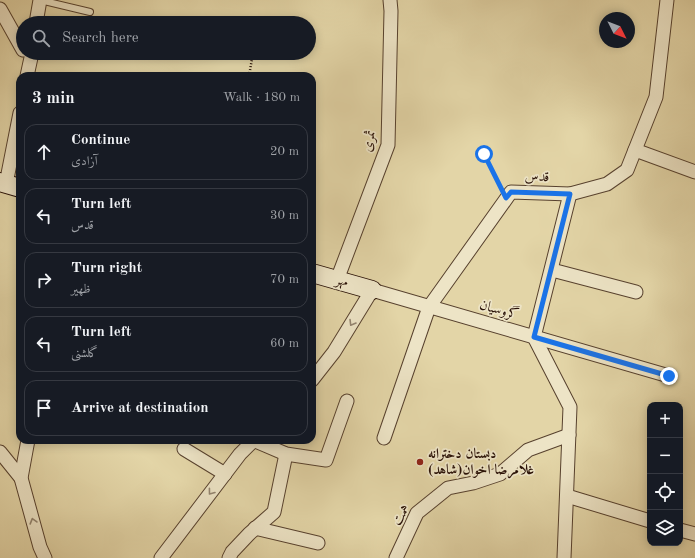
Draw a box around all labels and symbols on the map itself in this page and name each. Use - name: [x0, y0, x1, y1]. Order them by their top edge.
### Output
- north arrow: [599, 12, 635, 48]
- street label: ثمری: [360, 129, 379, 153]
- route start: [475, 145, 493, 163]
- street label: قدس: [524, 170, 550, 185]
- street label: مهر: [332, 272, 350, 291]
- street label: گروسیان: [478, 295, 521, 323]
- one-way arrow: [349, 319, 356, 326]
- route end: [660, 367, 678, 385]
- place label: دبستان دخترانه غلامرضا اخوان(شاهد): [428, 447, 535, 479]
- marker: دبستان دخترانه غلامرضا اخوان(شاهد): [415, 457, 425, 467]
- one-way arrow: [209, 487, 216, 494]
- street label: همت: [389, 502, 413, 528]
- one-way arrow: [29, 518, 38, 525]

